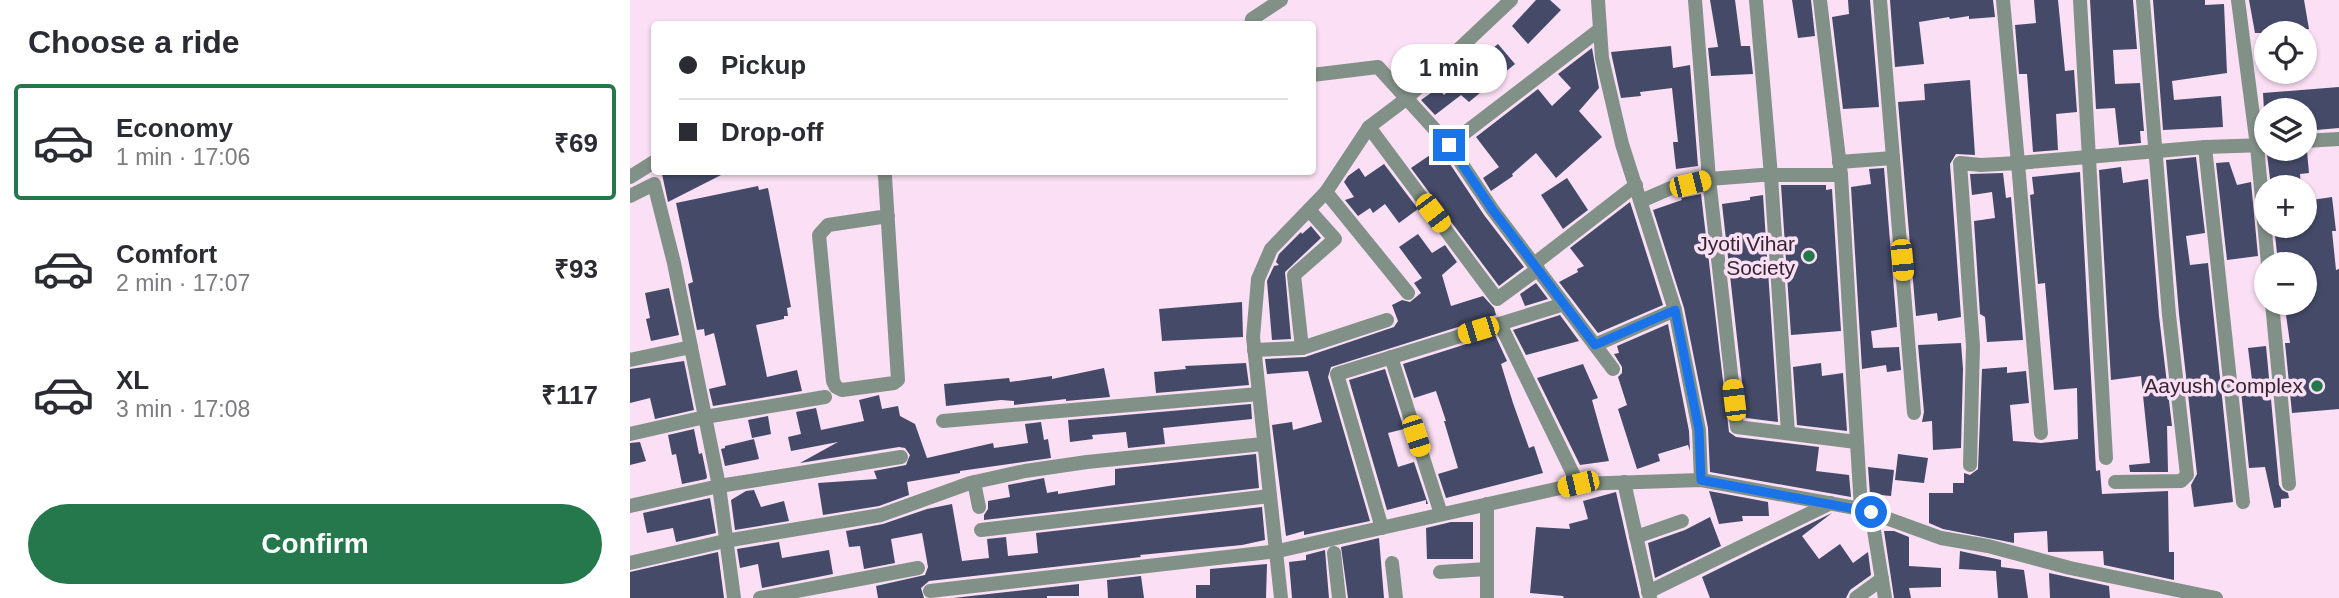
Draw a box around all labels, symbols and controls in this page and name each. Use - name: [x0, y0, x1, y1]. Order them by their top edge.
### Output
- map controls: [2254, 21, 2317, 315]
- button: locate: [2254, 21, 2317, 84]
- text: Choose a ride: [28, 24, 240, 60]
- callout: 1 min: [1391, 44, 1507, 92]
- text: Pickup: [721, 50, 806, 80]
- text: 1 min: [1419, 55, 1479, 81]
- button: layers: [2254, 98, 2317, 161]
- icon: car: [32, 111, 95, 174]
- text: Economy: [116, 113, 233, 143]
- text: Drop-off: [721, 117, 824, 147]
- text: ₹69: [554, 128, 598, 158]
- route end: [1433, 129, 1465, 161]
- text: 1 min · 17:06: [116, 144, 250, 170]
- car: [1668, 169, 1713, 199]
- button: +: [2254, 175, 2317, 238]
- car: [1412, 190, 1455, 236]
- place label: Jyoti Vihar Society: [1697, 232, 1795, 279]
- icon: car: [32, 237, 95, 300]
- car: [1890, 238, 1915, 282]
- text: Comfort: [116, 239, 217, 269]
- marker: Jyoti Vihar Society: [1801, 248, 1817, 264]
- button: −: [2254, 252, 2317, 315]
- text: ₹93: [554, 254, 598, 284]
- text: 2 min · 17:07: [116, 270, 250, 296]
- car: [1455, 314, 1502, 346]
- icon: car: [32, 363, 95, 426]
- text: XL: [116, 365, 149, 395]
- place label: Aayush Complex: [2144, 374, 2303, 397]
- car: [1722, 378, 1747, 422]
- marker: Aayush Complex: [2309, 378, 2325, 394]
- text: ₹117: [541, 380, 598, 410]
- text: 3 min · 17:08: [116, 396, 250, 422]
- car: [1400, 413, 1433, 459]
- car: [1556, 469, 1601, 499]
- route start: [1855, 496, 1887, 528]
- button: Confirm: [28, 504, 602, 584]

